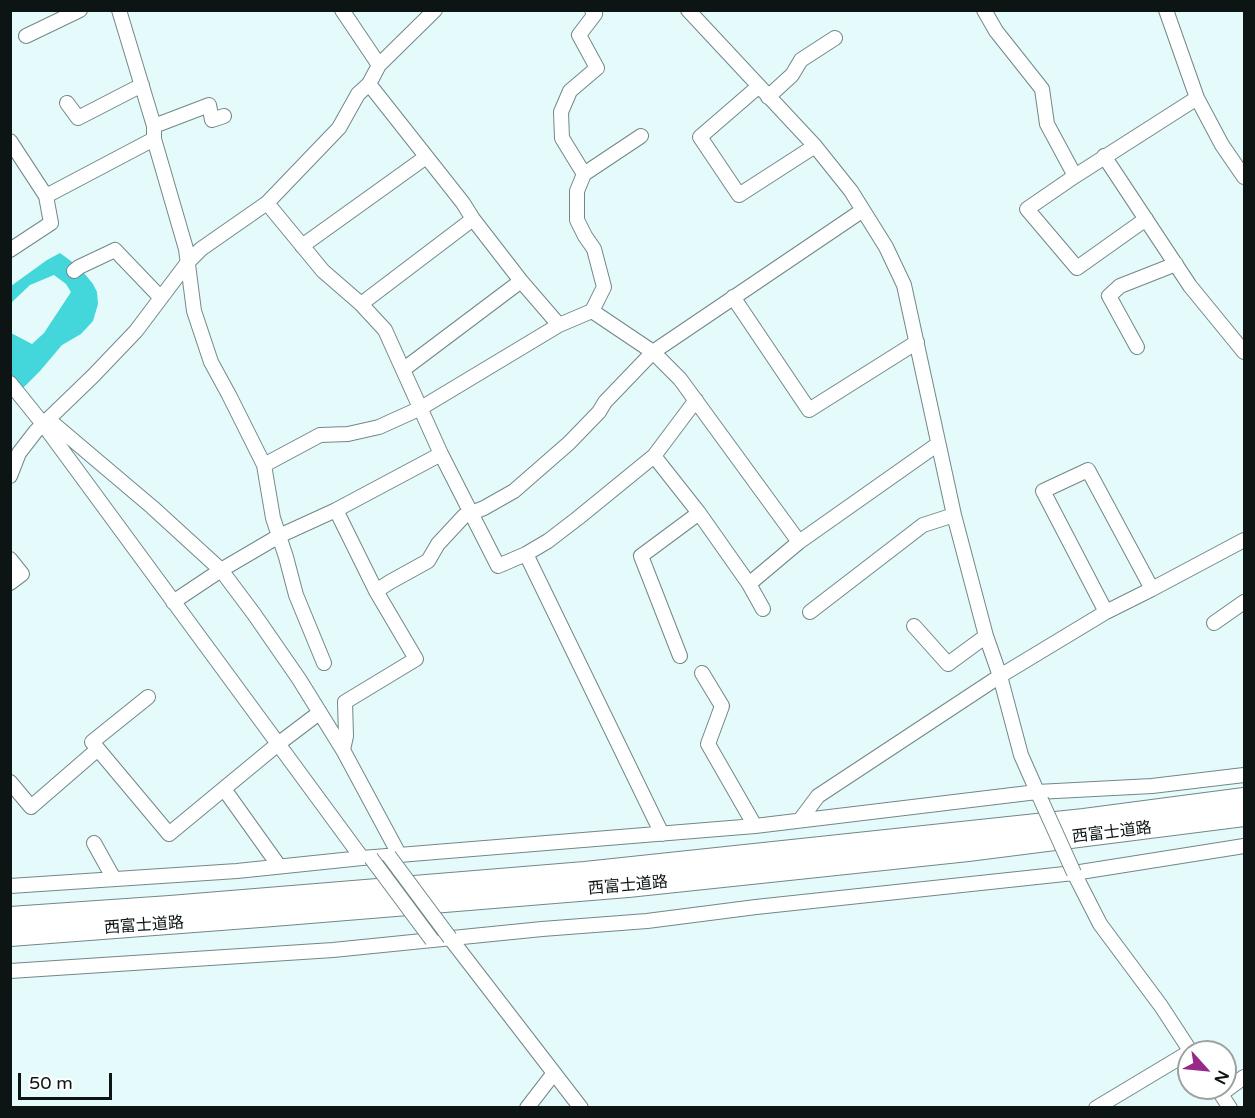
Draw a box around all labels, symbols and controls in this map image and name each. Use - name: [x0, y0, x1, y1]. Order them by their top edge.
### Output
- street label: 西富士道路: [1071, 819, 1153, 847]
- street label: 西富士道路: [587, 873, 669, 899]
- street label: 西富士道路: [103, 914, 185, 938]
- north arrow: [1177, 1040, 1237, 1100]
- scale bar: [21, 1061, 116, 1099]
- text: N: [1209, 1067, 1233, 1088]
- text: 50 m: [29, 1072, 73, 1094]

